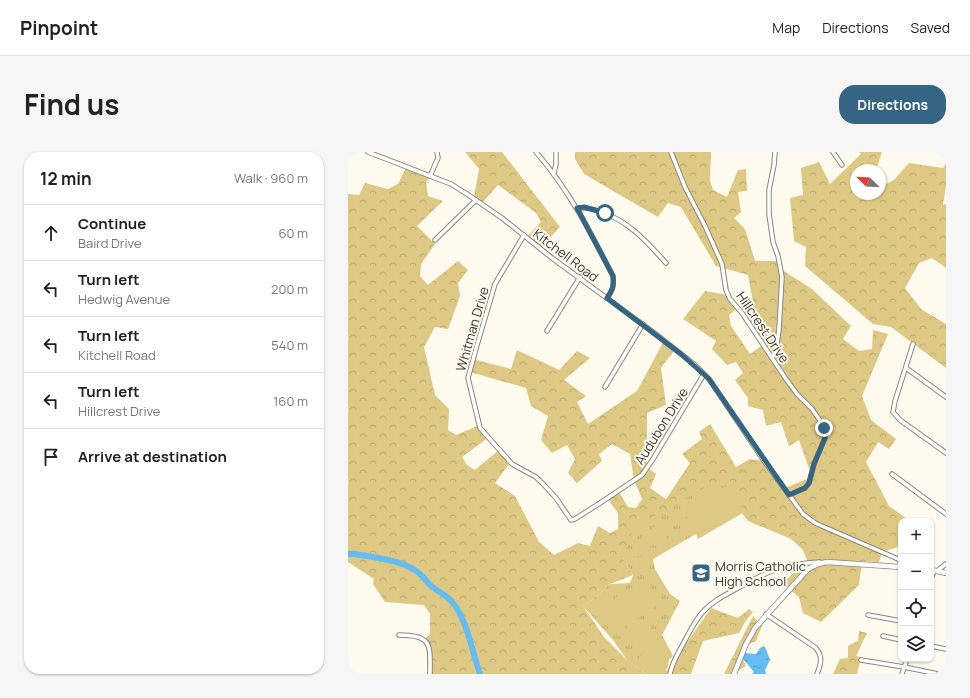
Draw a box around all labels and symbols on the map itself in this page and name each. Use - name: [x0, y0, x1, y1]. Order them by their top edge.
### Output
- north arrow: [850, 164, 886, 200]
- route start: [596, 204, 614, 222]
- street label: Kitchell Road: [530, 224, 602, 286]
- street label: Whitman Drive: [451, 284, 493, 373]
- street label: Hillcrest Drive: [733, 288, 794, 367]
- street label: Audubon Drive: [630, 384, 692, 468]
- route end: [815, 419, 833, 437]
- place label: Morris Catholic High School: [715, 557, 806, 590]
- school or university icon: Morris Catholic High School: [690, 562, 712, 584]

